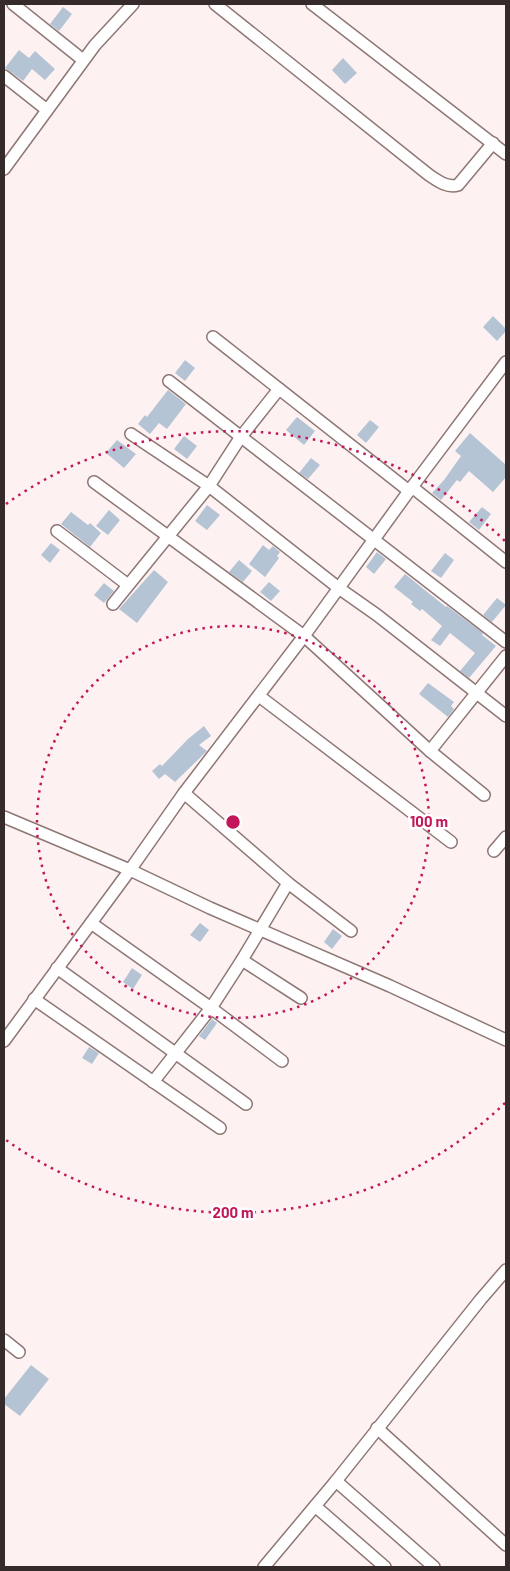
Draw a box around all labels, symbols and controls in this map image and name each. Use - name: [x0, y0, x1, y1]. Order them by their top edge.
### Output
- text: 100 m: [410, 812, 448, 830]
- centre of rings: [224, 813, 242, 831]
- text: 200 m: [212, 1203, 254, 1221]

